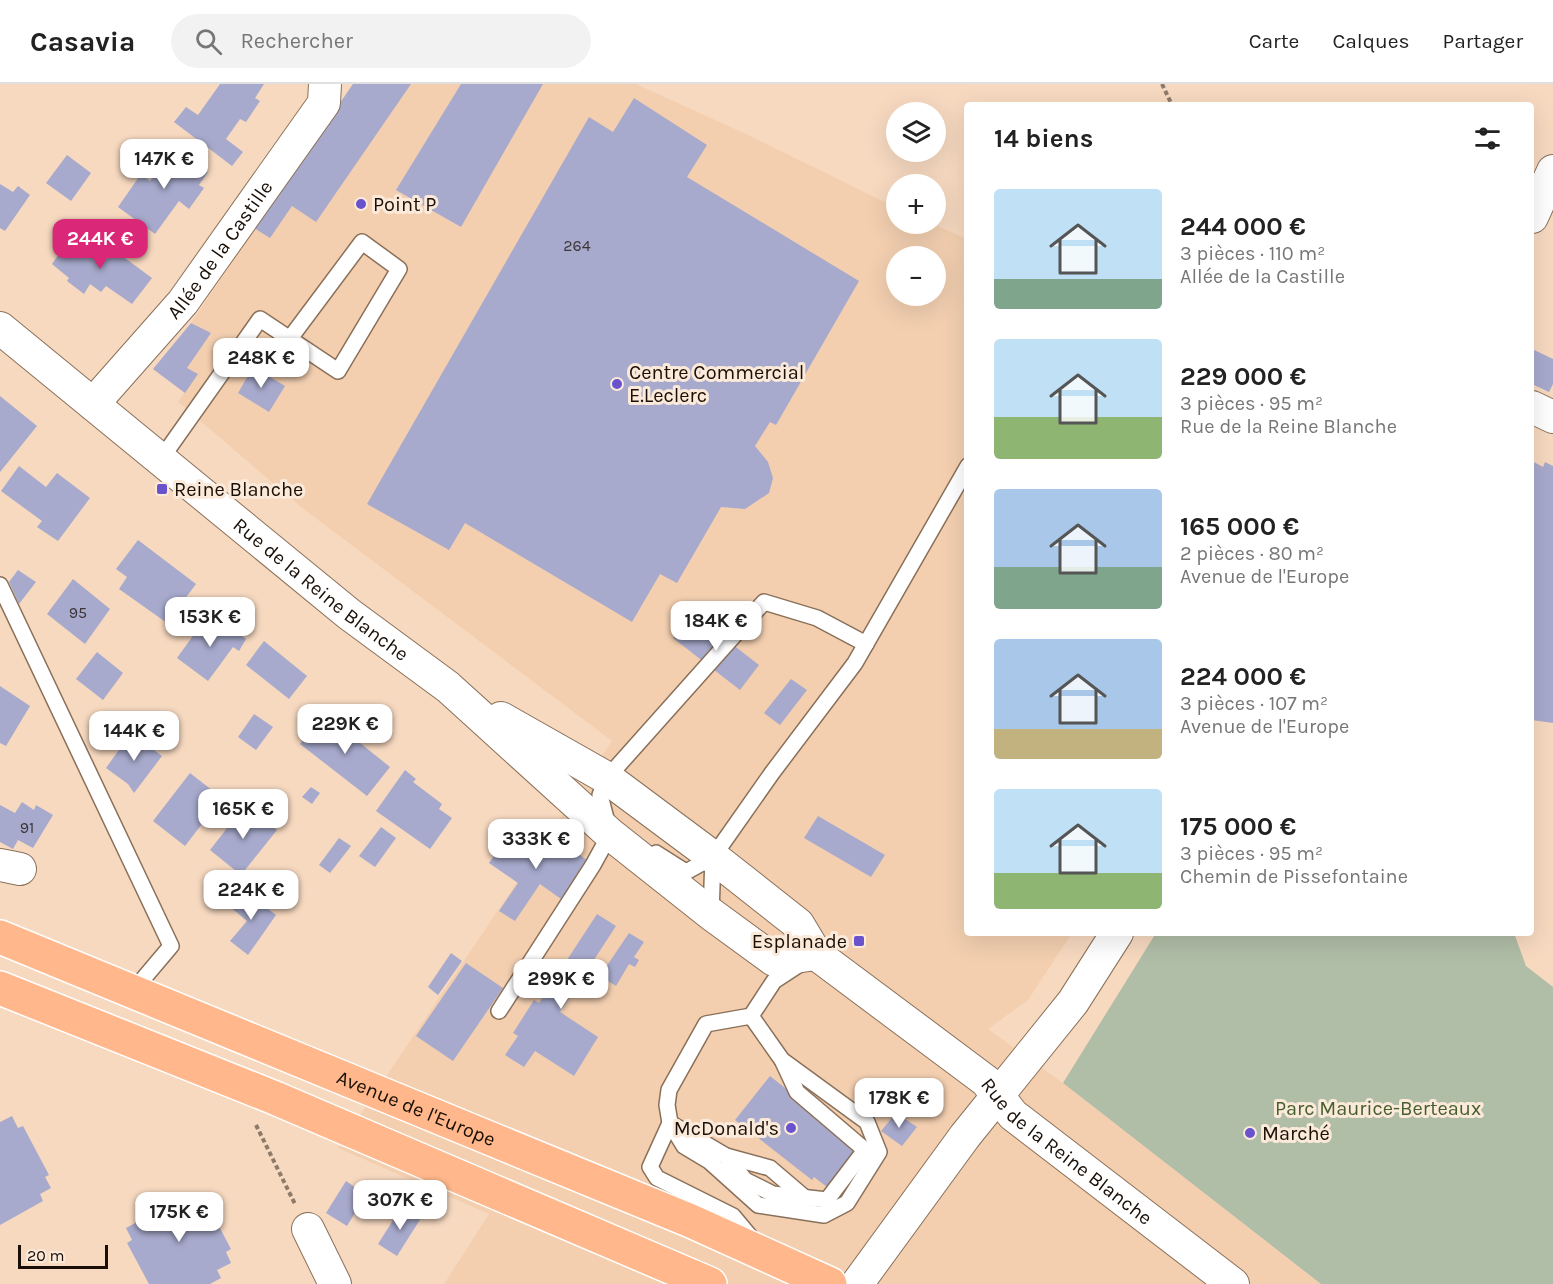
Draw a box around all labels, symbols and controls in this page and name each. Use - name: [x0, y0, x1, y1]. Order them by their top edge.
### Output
- search box: [171, 14, 591, 68]
- text: Casavia: [30, 25, 135, 58]
- icon: search: [192, 25, 225, 58]
- text: Rechercher: [240, 28, 353, 54]
- text: Carte: [1249, 29, 1299, 53]
- text: Calques: [1332, 29, 1410, 53]
- text: Partager: [1443, 29, 1523, 53]
- map controls: [886, 102, 946, 306]
- button: layers: [886, 102, 946, 162]
- icon: filters: [1471, 122, 1504, 155]
- text: 14 biens: [994, 123, 1094, 154]
- pin: 147K €: [115, 139, 213, 190]
- text: 147K €: [134, 147, 194, 170]
- button: +: [886, 174, 946, 234]
- street label: Allée de la Castille: [162, 176, 277, 324]
- place label: Point P: [373, 193, 436, 216]
- marker: Point P: [354, 197, 368, 211]
- text: 244 000 €: [1180, 211, 1306, 242]
- icon: home: [1042, 213, 1114, 285]
- pin: 244K €: [51, 219, 149, 270]
- text: 244K €: [67, 227, 133, 250]
- house number: 264: [563, 236, 591, 255]
- text: 3 pièces · 110 m²: [1180, 242, 1325, 265]
- button: −: [886, 246, 946, 306]
- text: Allée de la Castille: [1180, 265, 1345, 288]
- pin: 248K €: [212, 338, 310, 389]
- text: 248K €: [227, 346, 295, 369]
- place label: Centre Commercial E.Leclerc: [629, 361, 804, 407]
- text: 229 000 €: [1180, 361, 1306, 392]
- icon: home: [1042, 363, 1114, 435]
- marker: Centre Commercial E.Leclerc: [610, 377, 624, 391]
- text: 3 pièces · 95 m²: [1180, 392, 1323, 415]
- text: Rue de la Reine Blanche: [1180, 415, 1397, 438]
- place label: Reine Blanche: [174, 478, 303, 501]
- marker: Reine Blanche: [155, 482, 169, 496]
- text: 165 000 €: [1180, 511, 1299, 542]
- street label: Rue de la Reine Blanche: [229, 513, 413, 666]
- icon: home: [1042, 513, 1114, 585]
- text: 2 pièces · 80 m²: [1180, 542, 1324, 565]
- text: Avenue de l'Europe: [1180, 565, 1349, 588]
- pin: 153K €: [161, 597, 259, 648]
- pin: 184K €: [667, 601, 765, 652]
- house number: 95: [69, 603, 87, 622]
- text: 153K €: [179, 605, 241, 628]
- text: 184K €: [685, 609, 747, 632]
- text: 224 000 €: [1180, 661, 1306, 692]
- icon: home: [1042, 663, 1114, 735]
- text: 3 pièces · 107 m²: [1180, 692, 1328, 715]
- pin: 229K €: [296, 704, 394, 755]
- pin: 144K €: [85, 711, 183, 762]
- text: 229K €: [311, 712, 379, 735]
- text: Avenue de l'Europe: [1180, 715, 1349, 738]
- text: 144K €: [103, 719, 165, 742]
- pin: 165K €: [194, 789, 292, 840]
- text: 165K €: [212, 797, 274, 820]
- text: 175 000 €: [1180, 811, 1296, 842]
- icon: home: [1042, 813, 1114, 885]
- house number: 91: [20, 818, 34, 837]
- pin: 333K €: [487, 819, 585, 870]
- text: 333K €: [502, 827, 570, 850]
- text: 3 pièces · 95 m²: [1180, 842, 1323, 865]
- text: Chemin de Pissefontaine: [1180, 865, 1408, 888]
- pin: 224K €: [202, 870, 300, 921]
- text: 224K €: [218, 878, 284, 901]
- place label: Esplanade: [752, 930, 847, 953]
- marker: Esplanade: [852, 934, 866, 948]
- pin: 299K €: [512, 959, 610, 1010]
- text: 299K €: [527, 967, 595, 990]
- street label: Avenue de l'Europe: [333, 1066, 499, 1151]
- street label: Rue de la Reine Blanche: [976, 1073, 1157, 1230]
- pin: 178K €: [850, 1078, 948, 1129]
- text: 178K €: [869, 1086, 929, 1109]
- park label: Parc Maurice-Berteaux: [1275, 1097, 1481, 1120]
- place label: McDonald's: [674, 1117, 779, 1140]
- marker: McDonald's: [784, 1121, 798, 1135]
- place label: Marché: [1262, 1122, 1330, 1145]
- marker: Marché: [1243, 1126, 1257, 1140]
- pin: 307K €: [351, 1180, 449, 1231]
- text: 307K €: [367, 1188, 433, 1211]
- pin: 175K €: [130, 1192, 228, 1243]
- text: 175K €: [149, 1200, 209, 1223]
- scale bar: [18, 1242, 108, 1270]
- text: 20 m: [27, 1246, 65, 1265]

